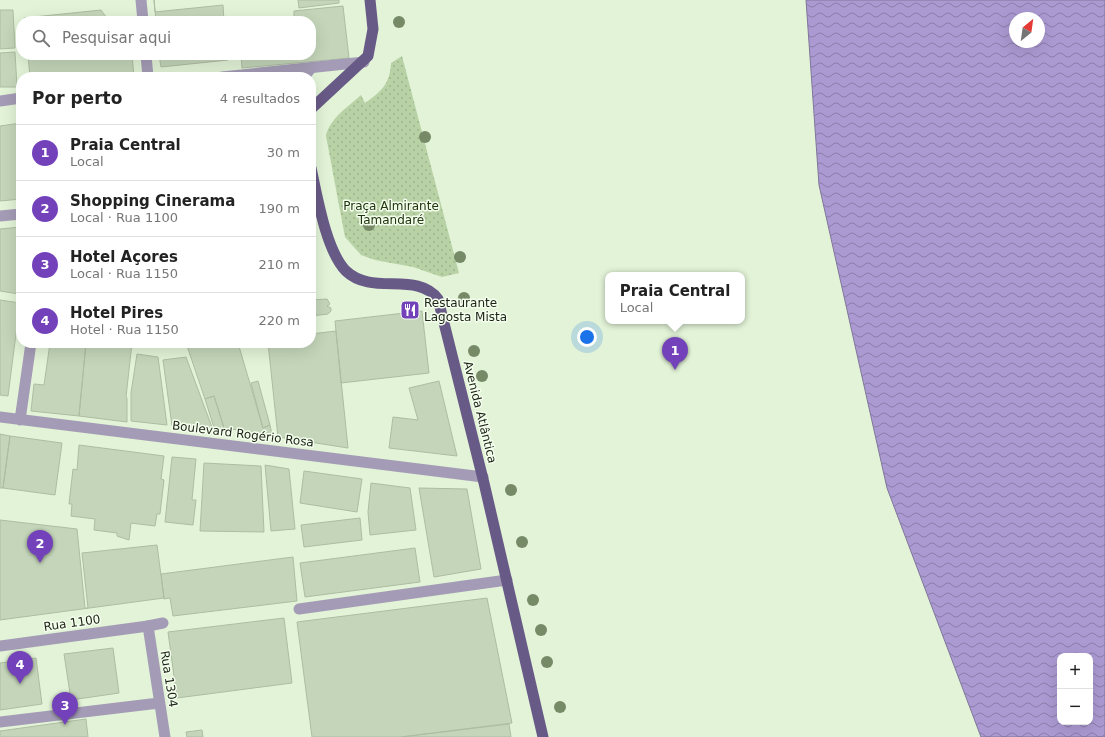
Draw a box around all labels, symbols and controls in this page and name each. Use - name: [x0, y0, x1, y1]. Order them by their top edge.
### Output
- north arrow: [1009, 12, 1045, 48]
- search box: [16, 16, 316, 60]
- icon: search: [30, 27, 52, 49]
- text: Pesquisar aqui: [62, 29, 171, 47]
- text: Por perto: [32, 88, 122, 108]
- text: 4 resultados: [220, 91, 300, 106]
- text: Praia Central: [70, 136, 181, 154]
- text: 1: [40, 145, 50, 160]
- text: 30 m: [267, 145, 300, 160]
- text: Local: [70, 154, 104, 169]
- text: Shopping Cinerama: [70, 192, 235, 210]
- park label: Praça Almirante Tamandaré: [343, 199, 439, 227]
- text: 2: [40, 201, 50, 216]
- text: 190 m: [258, 201, 300, 216]
- text: Local · Rua 1100: [70, 210, 178, 225]
- text: Hotel Açores: [70, 248, 178, 266]
- text: 3: [40, 257, 50, 272]
- text: 210 m: [258, 257, 300, 272]
- text: Local · Rua 1150: [70, 266, 178, 281]
- popup: [605, 272, 745, 324]
- text: Praia Central: [620, 282, 730, 300]
- place label: Restaurante Lagosta Mista: [424, 296, 507, 324]
- restaurant icon: Restaurante Lagosta Mista: [399, 299, 421, 321]
- text: Local: [620, 300, 653, 315]
- text: Hotel Pires: [70, 304, 163, 322]
- text: 4: [40, 313, 50, 328]
- text: 220 m: [258, 313, 300, 328]
- text: Hotel · Rua 1150: [70, 322, 179, 337]
- your location: [577, 327, 597, 347]
- pin: 1: [662, 337, 688, 370]
- street label: Avenida Atlântica: [461, 360, 499, 464]
- street label: Boulevard Rogério Rosa: [171, 418, 315, 450]
- pin: 2: [27, 530, 53, 563]
- street label: Rua 1100: [43, 612, 101, 634]
- street label: Rua 1304: [158, 650, 180, 708]
- pin: 4: [7, 651, 33, 684]
- map controls: [1057, 653, 1093, 725]
- button: +: [1057, 653, 1093, 689]
- button: −: [1057, 689, 1093, 725]
- pin: 3: [52, 692, 78, 725]

